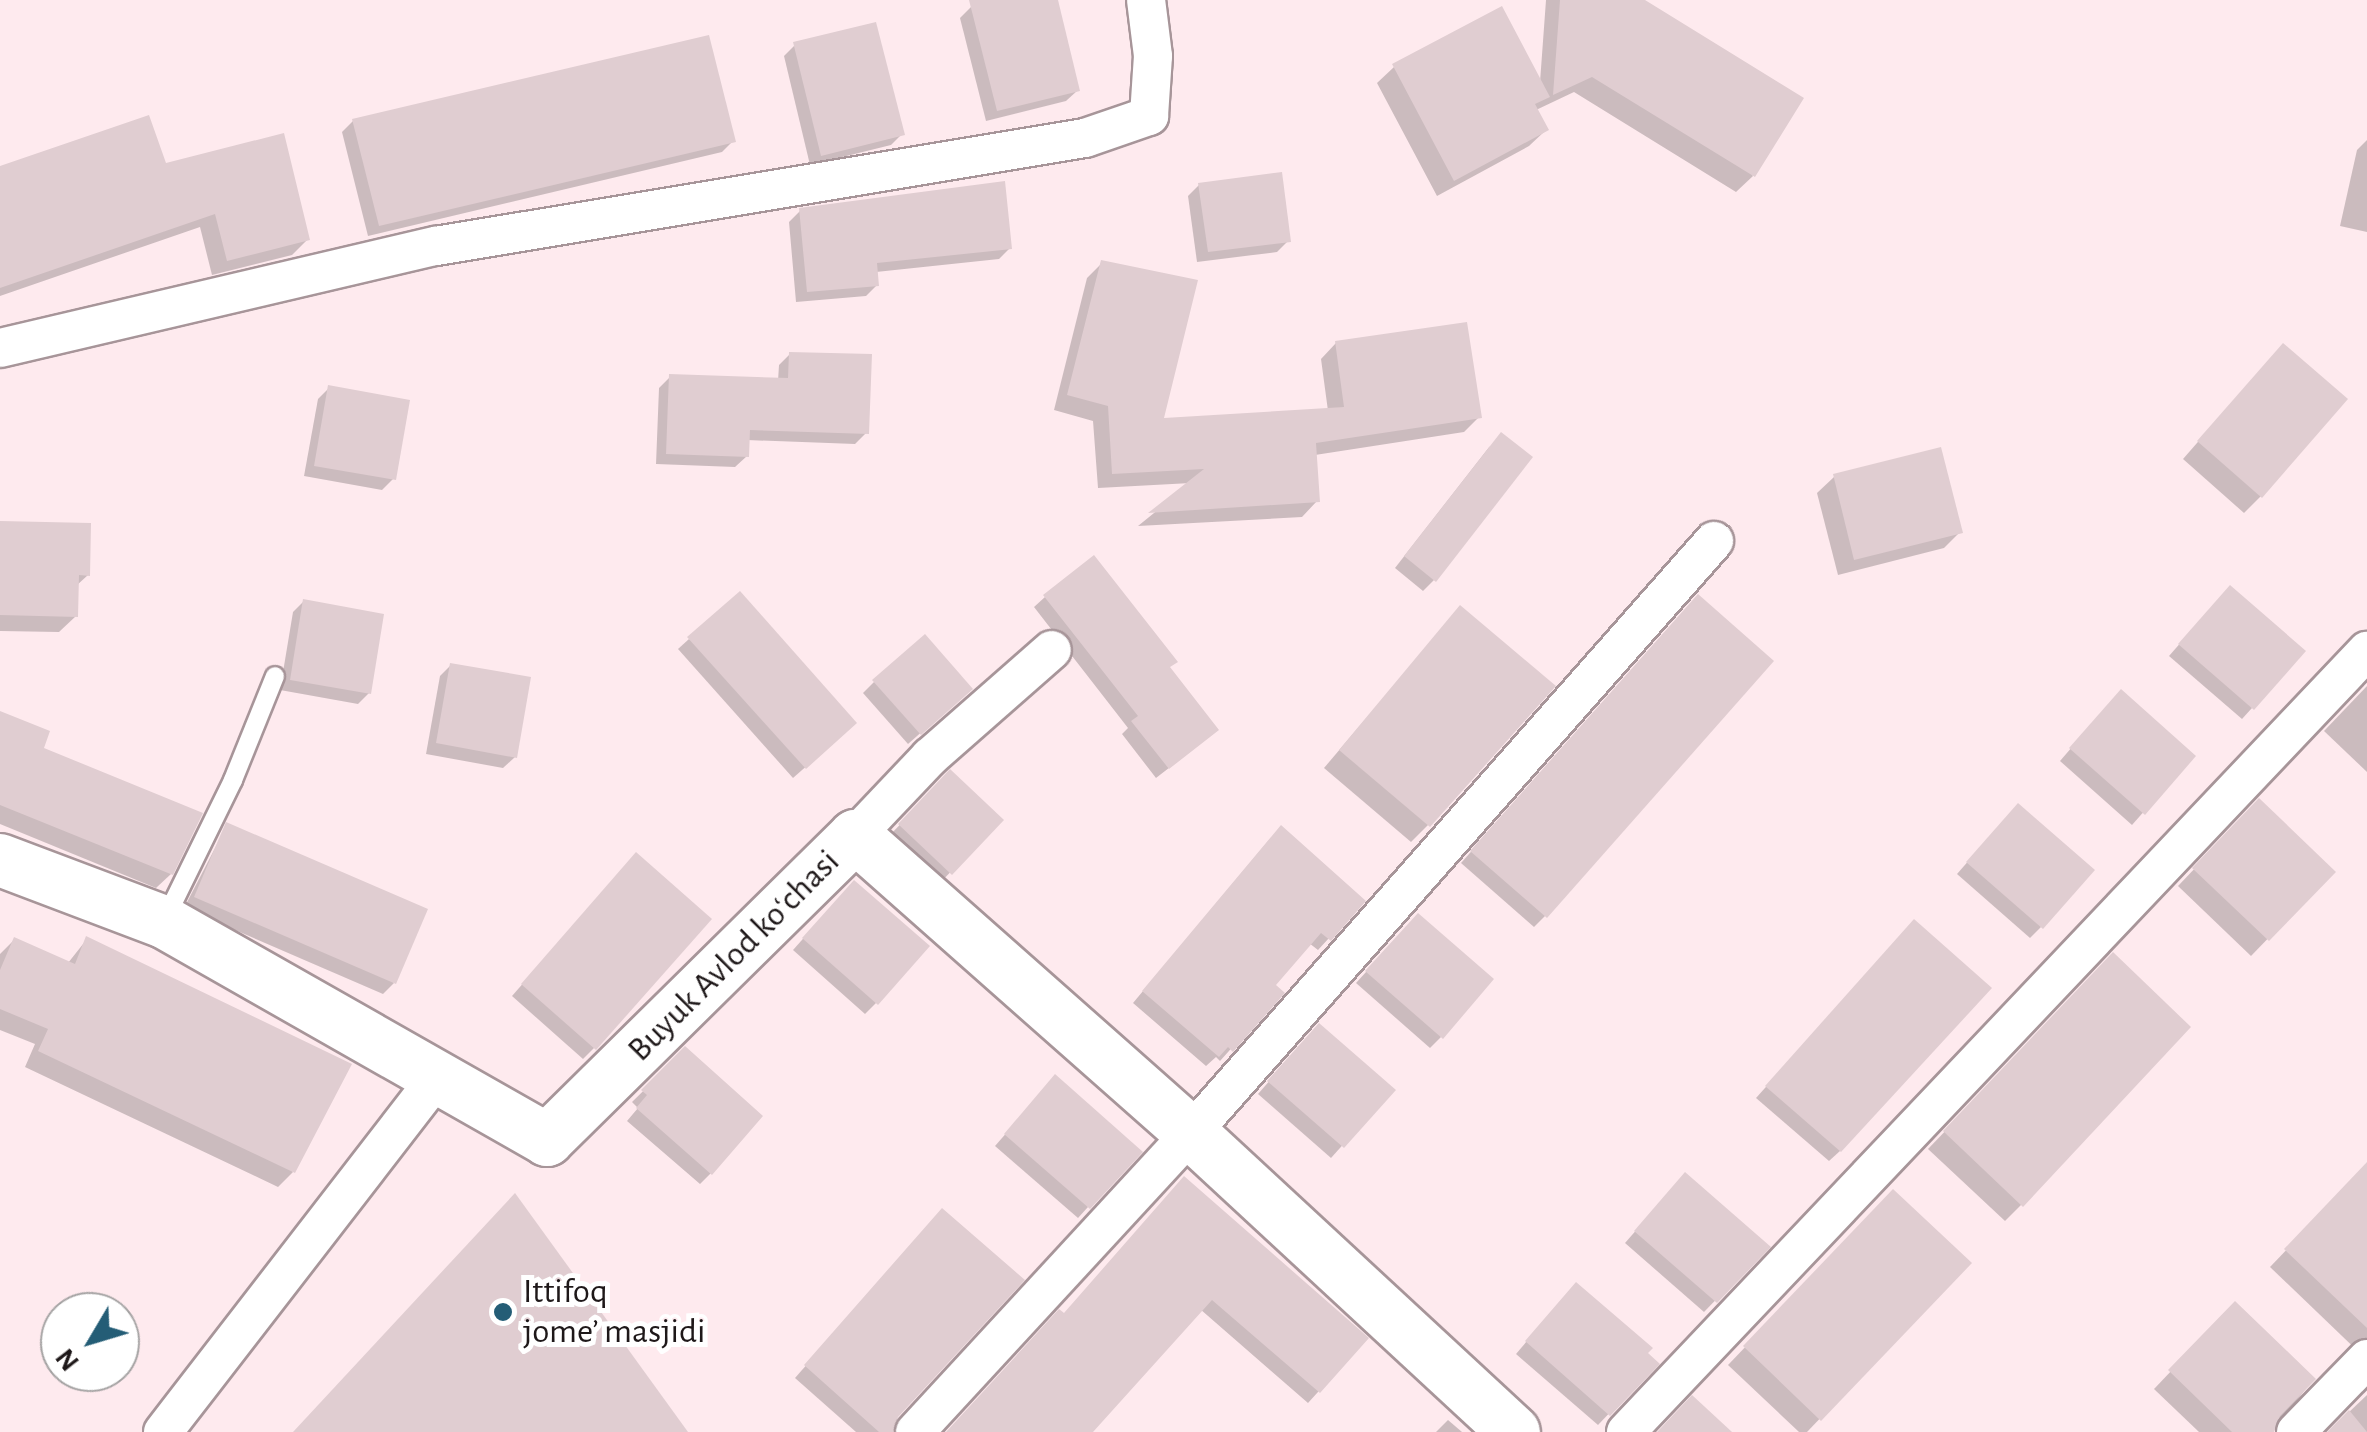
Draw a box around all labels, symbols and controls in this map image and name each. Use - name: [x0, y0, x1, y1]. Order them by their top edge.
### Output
- street label: Buyuk Avlod koʻchasi: [619, 841, 849, 1071]
- place label: Ittifoq jome’ masjidi: [523, 1271, 705, 1353]
- north arrow: [40, 1292, 140, 1392]
- marker: Ittifoq jome’ masjidi: [492, 1301, 514, 1323]
- text: N: [51, 1343, 85, 1376]

